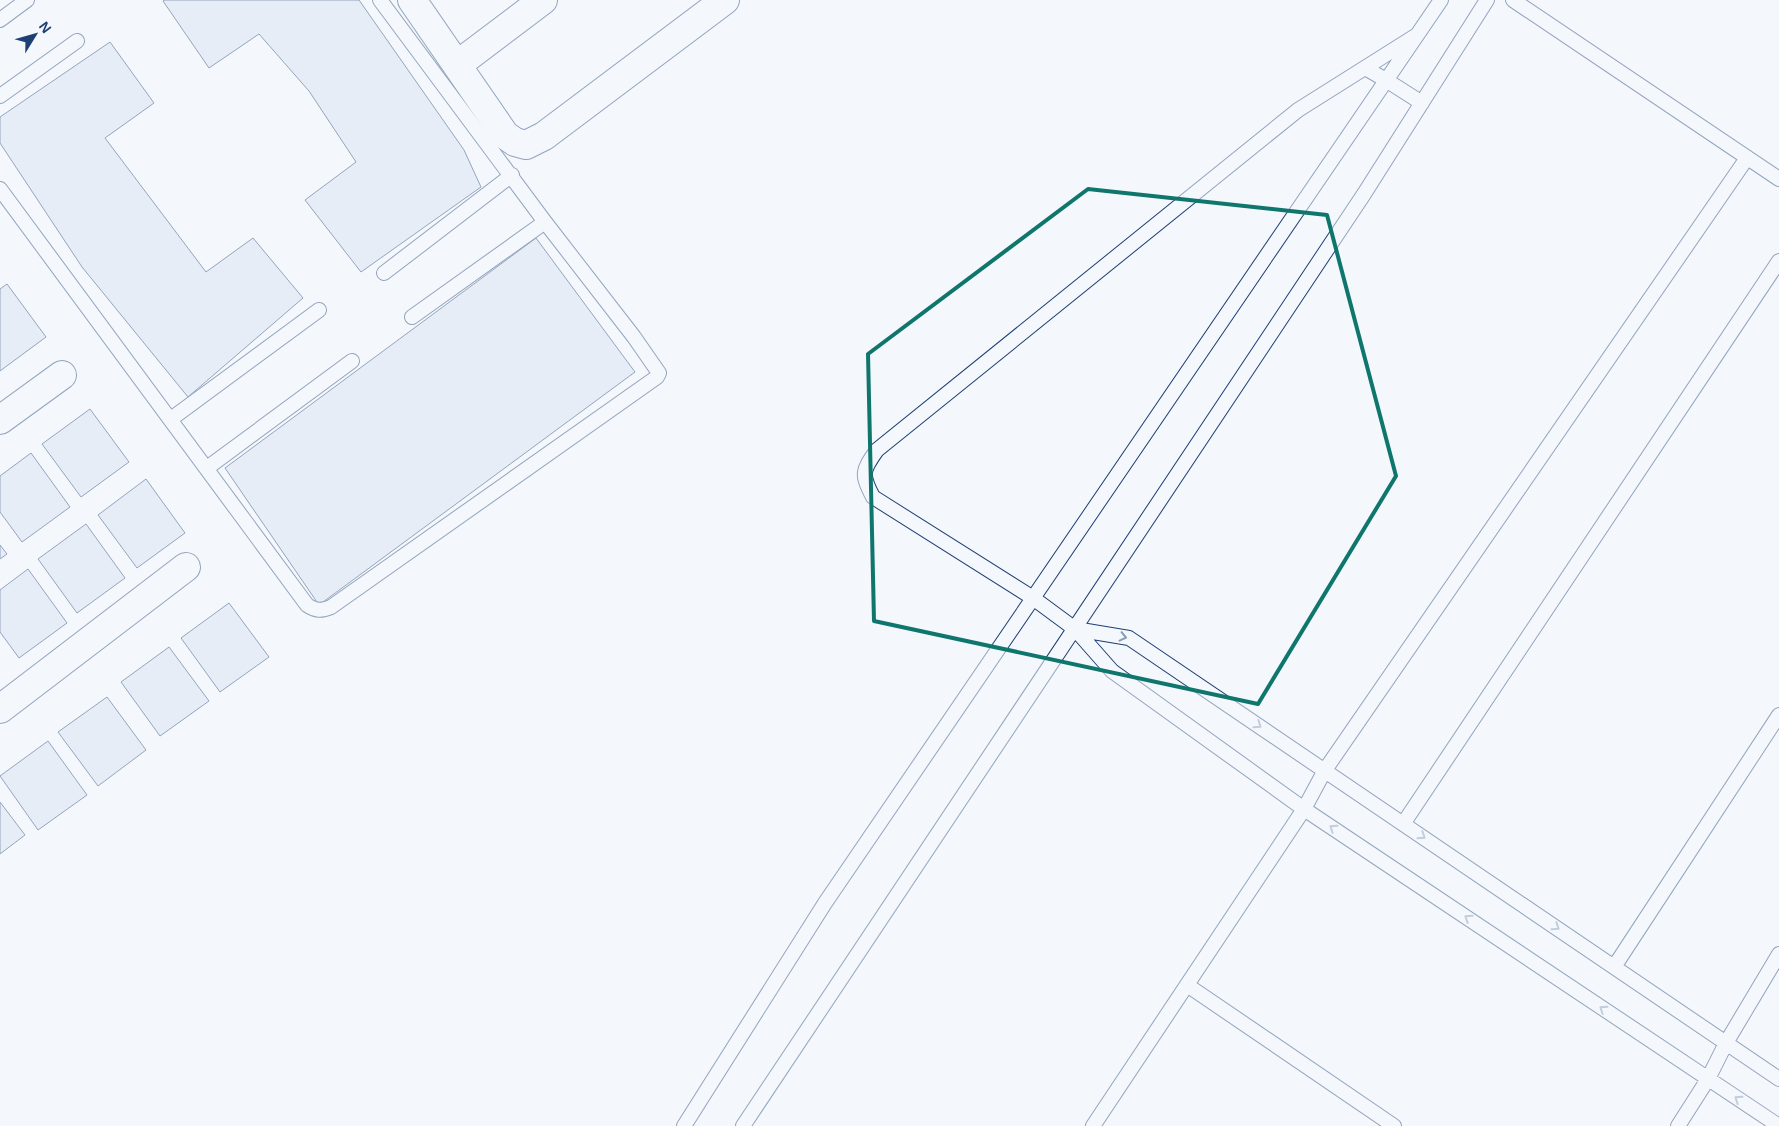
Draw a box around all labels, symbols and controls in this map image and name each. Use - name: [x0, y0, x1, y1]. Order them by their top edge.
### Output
- north arrow: [10, 10, 60, 60]
- text: N: [36, 18, 55, 36]
- one-way arrow: [1118, 631, 1127, 642]
- one-way arrow: [1253, 719, 1262, 729]
- one-way arrow: [1329, 825, 1339, 834]
- one-way arrow: [1416, 830, 1426, 839]
- one-way arrow: [1464, 915, 1473, 925]
- one-way arrow: [1551, 921, 1560, 931]
- one-way arrow: [1600, 1006, 1609, 1015]
- one-way arrow: [1735, 1096, 1744, 1105]

